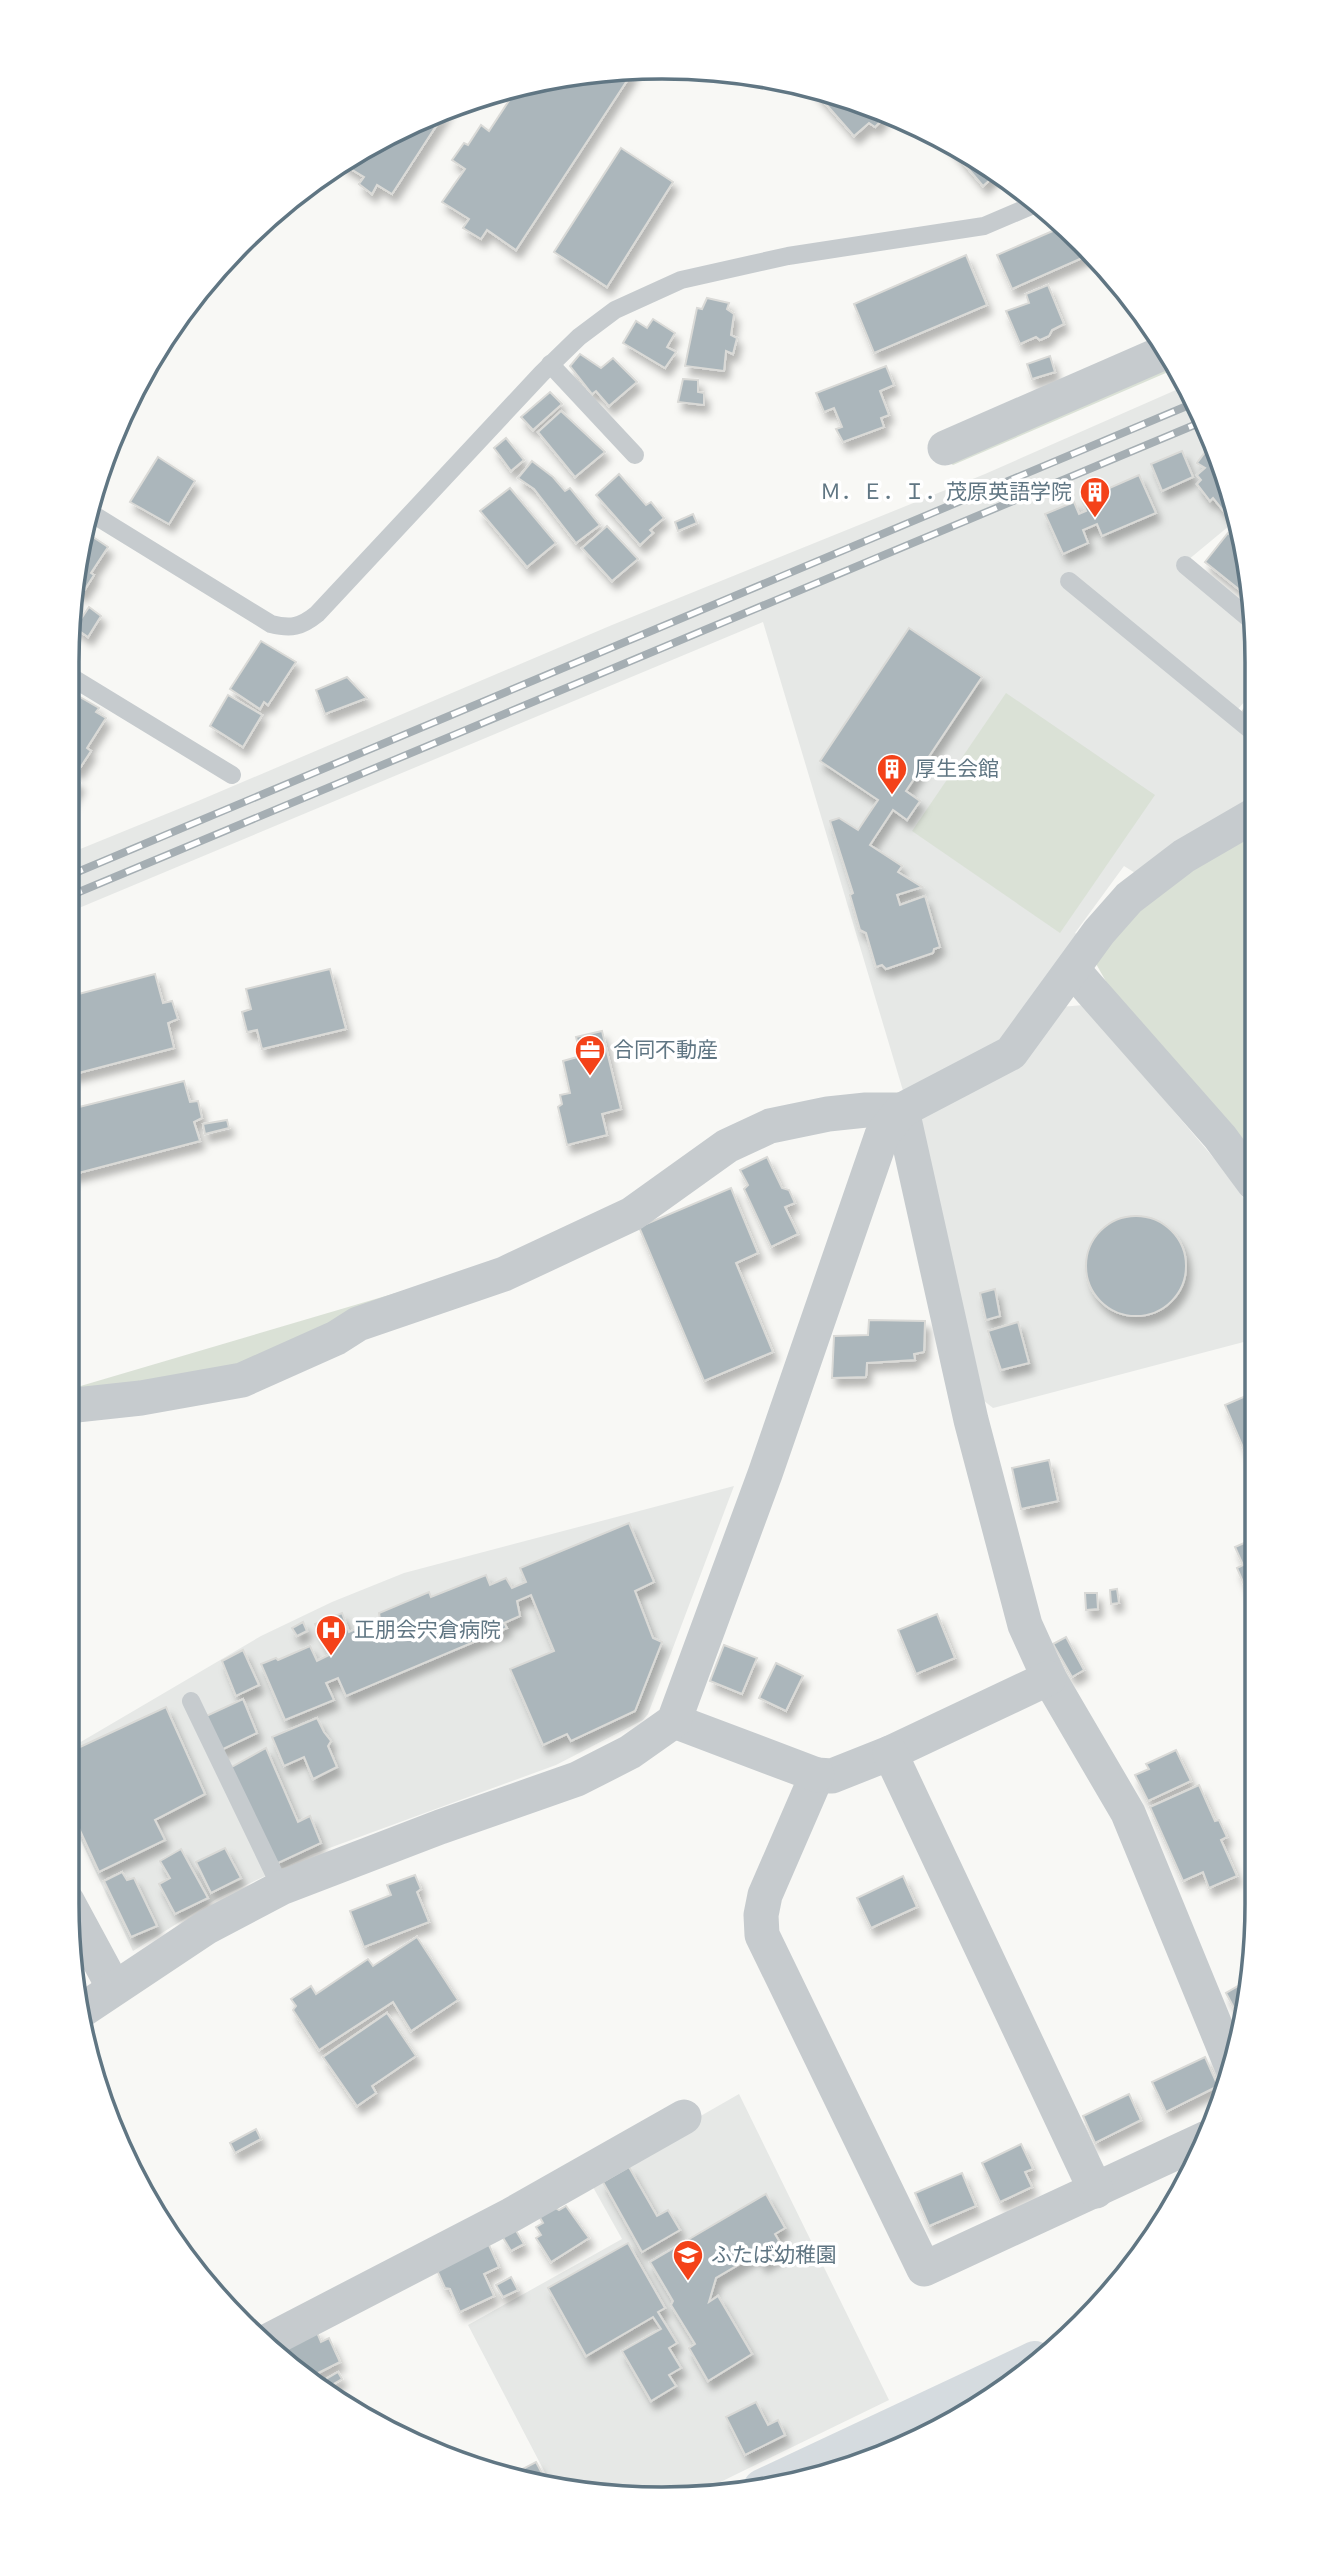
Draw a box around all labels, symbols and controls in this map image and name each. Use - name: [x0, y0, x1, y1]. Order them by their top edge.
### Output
- building icon: Ｍ．Ｅ．Ｉ．茂原英語学院: [1078, 475, 1112, 519]
- place label: Ｍ．Ｅ．Ｉ．茂原英語学院: [820, 477, 1072, 505]
- building icon: 厚生会館: [875, 752, 909, 796]
- place label: 厚生会館: [915, 754, 999, 782]
- office icon: 合同不動産: [573, 1033, 607, 1077]
- place label: 合同不動産: [613, 1035, 718, 1063]
- hospital icon: 正朋会宍倉病院: [314, 1613, 348, 1657]
- place label: 正朋会宍倉病院: [354, 1615, 501, 1643]
- school or university icon: ふたば幼稚園: [671, 2238, 705, 2282]
- place label: ふたば幼稚園: [711, 2240, 837, 2268]

